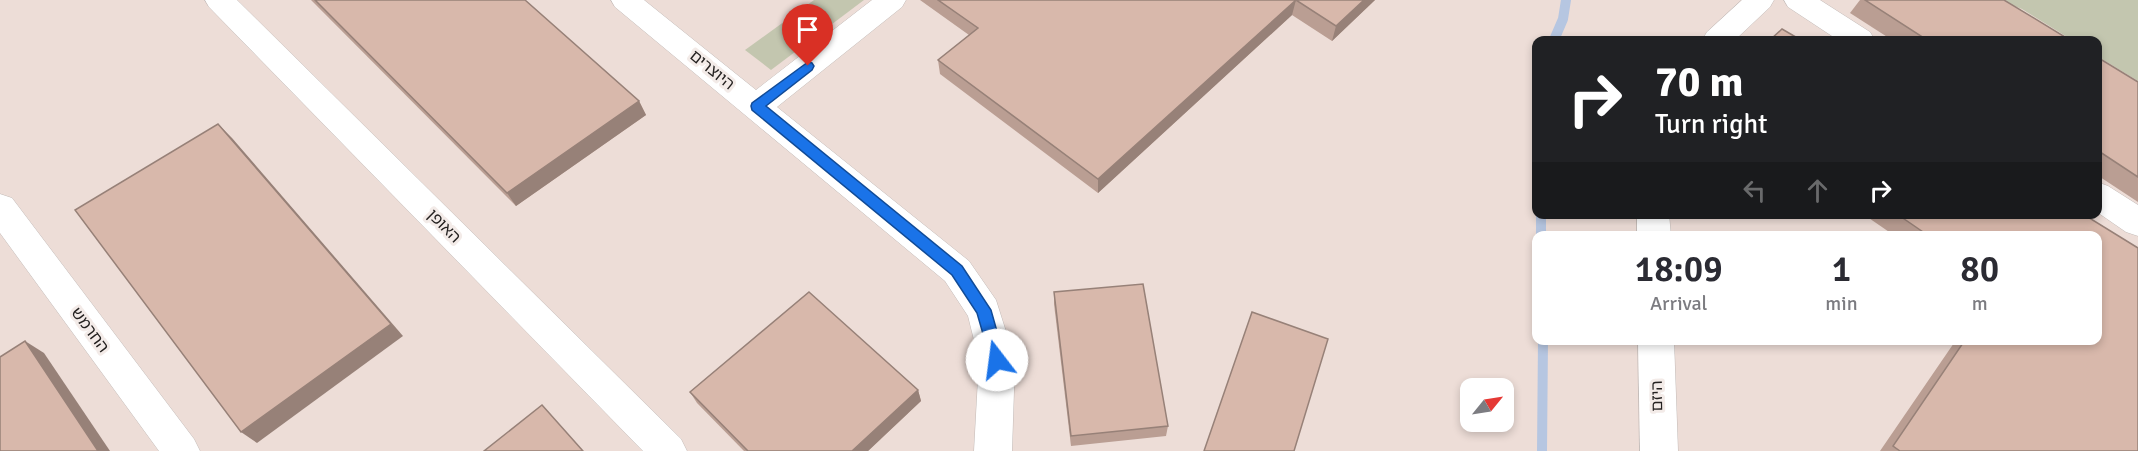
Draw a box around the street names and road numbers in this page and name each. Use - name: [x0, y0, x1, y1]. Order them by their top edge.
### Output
- street label: היוצרים: [685, 46, 739, 94]
- street label: האופן: [423, 205, 465, 247]
- street label: החרמש: [67, 304, 113, 356]
- street label: היזם: [1647, 380, 1667, 412]

